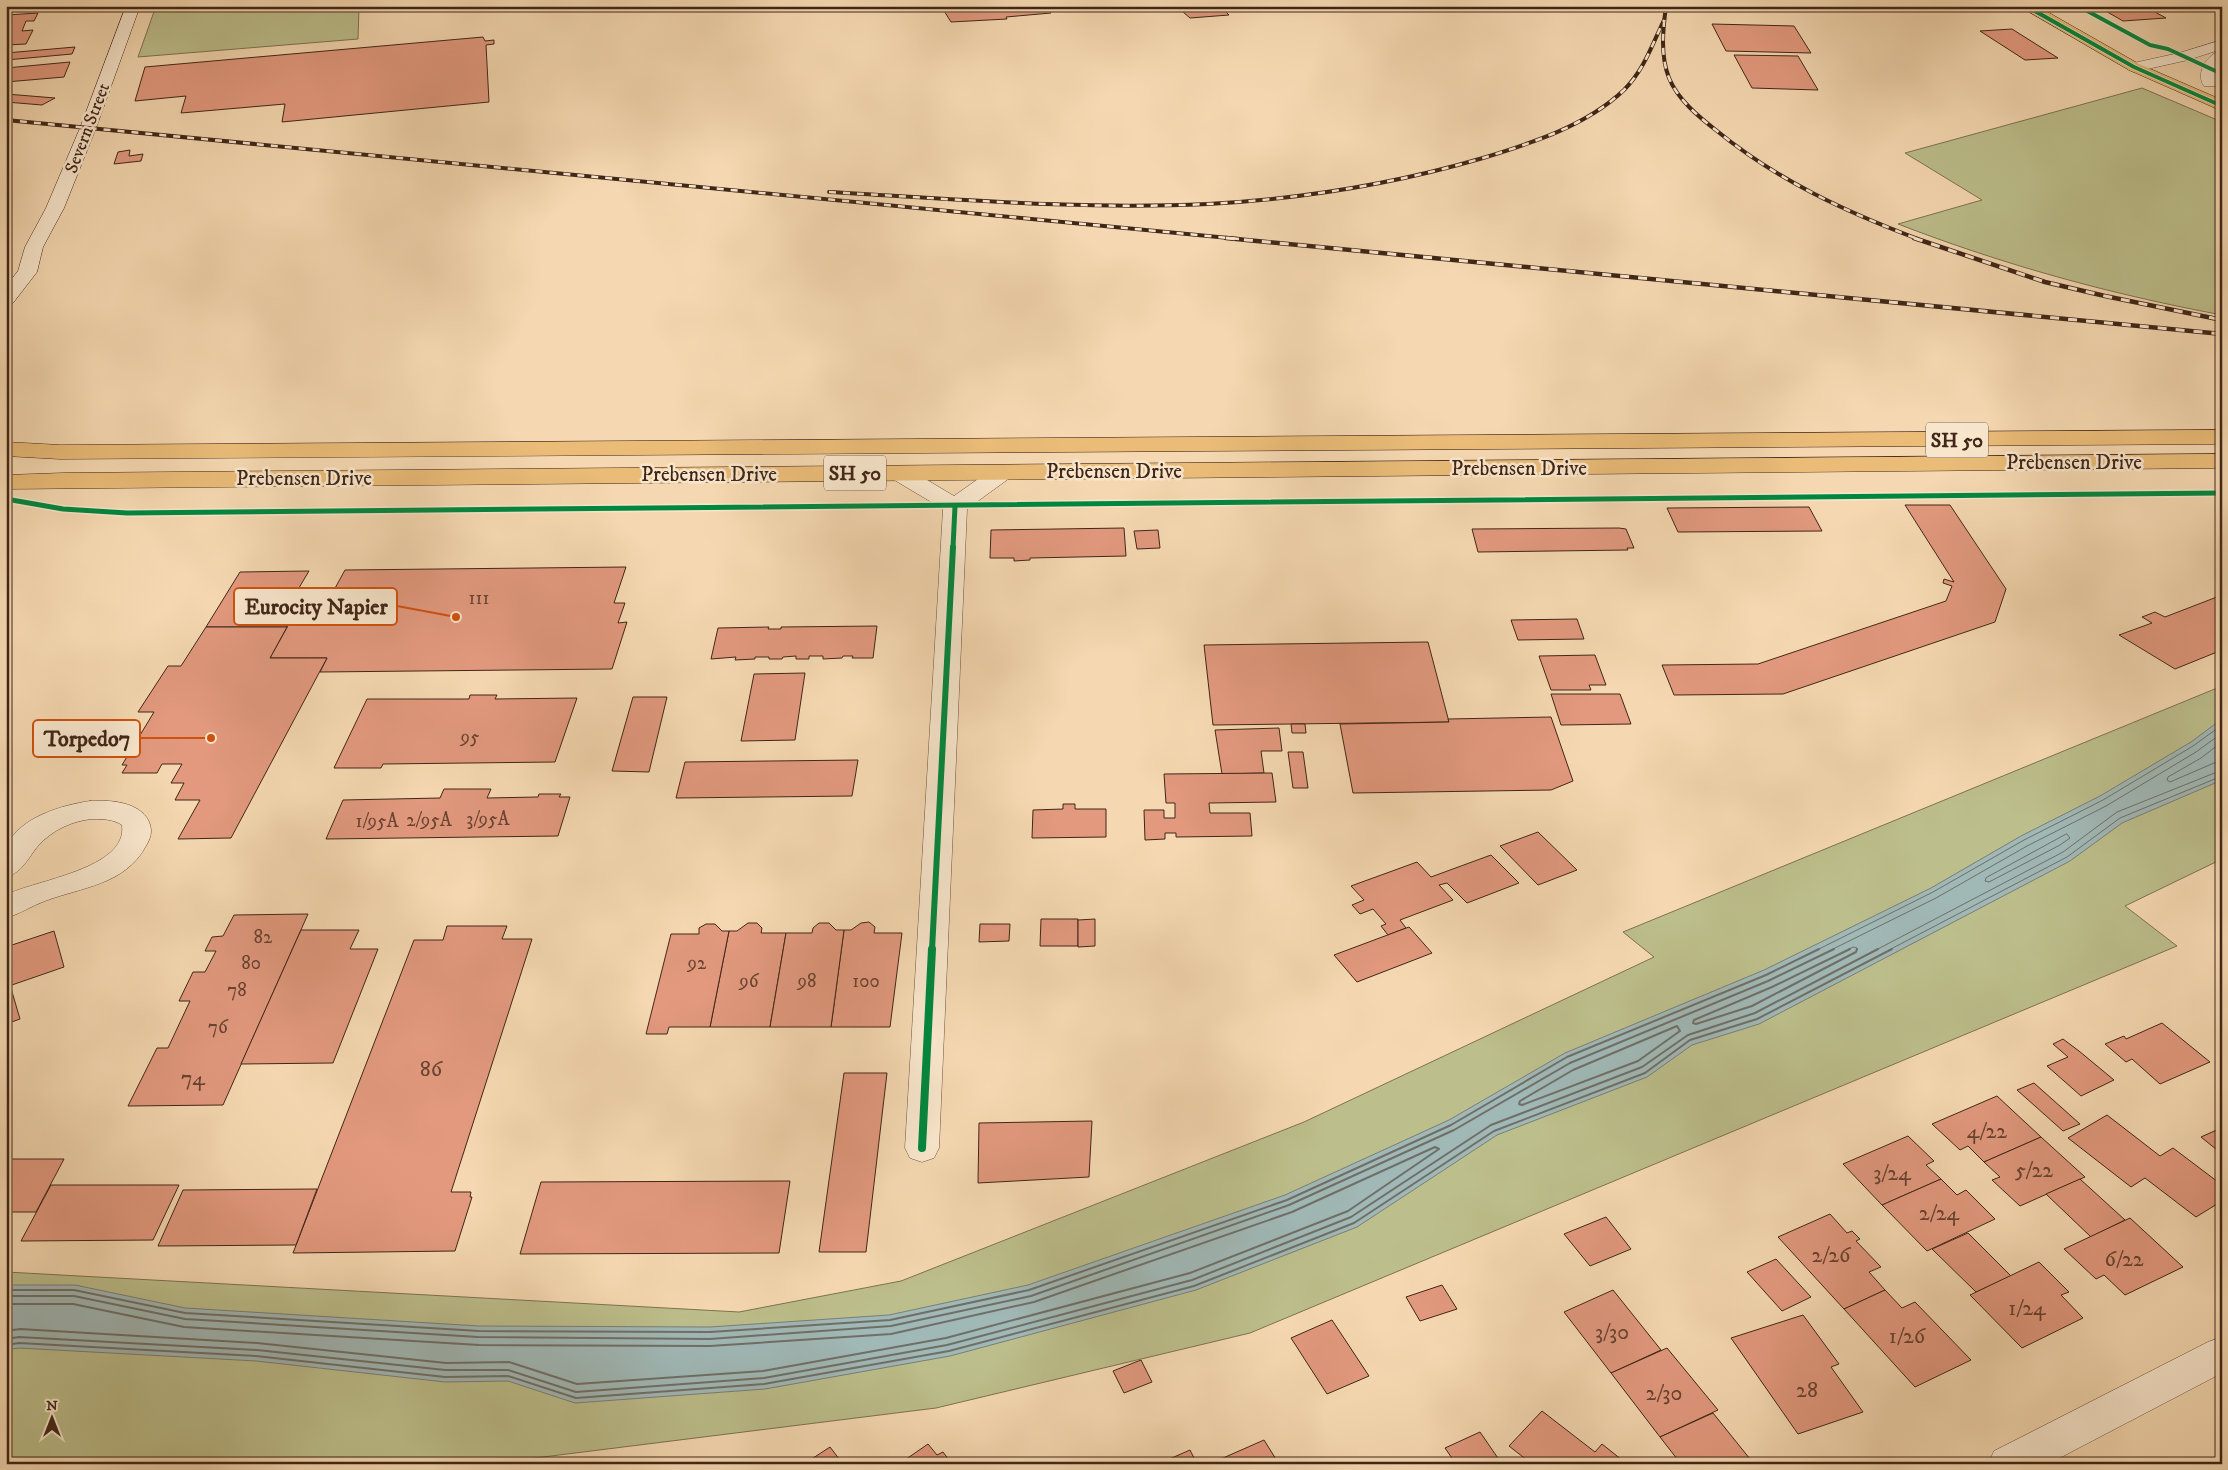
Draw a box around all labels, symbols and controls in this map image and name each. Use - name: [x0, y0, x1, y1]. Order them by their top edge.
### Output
- street label: Severn Street: [61, 80, 115, 177]
- road number: SH 50: [1926, 422, 1988, 458]
- street label: Prebensen Drive: [2006, 450, 2142, 476]
- road number: SH 50: [824, 456, 886, 490]
- street label: Prebensen Drive: [1451, 456, 1587, 482]
- street label: Prebensen Drive: [1046, 459, 1182, 485]
- street label: Prebensen Drive: [641, 462, 777, 488]
- street label: Prebensen Drive: [236, 466, 372, 492]
- house number: 111: [469, 587, 489, 610]
- callout: Eurocity Napier: [234, 588, 397, 625]
- text: Eurocity Napier: [244, 594, 388, 621]
- callout: Torpedo7: [33, 720, 140, 757]
- text: Torpedo7: [43, 726, 130, 753]
- house number: 95: [460, 726, 480, 749]
- house number: 3/95A: [466, 808, 511, 831]
- house number: 2/95A: [406, 809, 453, 832]
- house number: 1/95A: [355, 810, 399, 833]
- house number: 82: [254, 926, 273, 949]
- house number: 80: [241, 952, 261, 975]
- house number: 92: [687, 952, 707, 975]
- house number: 96: [738, 970, 760, 993]
- house number: 98: [797, 970, 817, 993]
- house number: 100: [852, 970, 880, 993]
- house number: 78: [227, 979, 247, 1002]
- house number: 76: [208, 1016, 229, 1039]
- house number: 86: [420, 1056, 444, 1083]
- house number: 74: [181, 1065, 206, 1092]
- house number: 4/22: [1967, 1118, 2007, 1145]
- house number: 5/22: [2015, 1157, 2053, 1184]
- house number: 3/24: [1873, 1160, 1912, 1187]
- house number: 2/24: [1919, 1200, 1960, 1227]
- house number: 2/26: [1811, 1242, 1852, 1269]
- house number: 6/22: [2104, 1246, 2144, 1273]
- house number: 1/24: [2008, 1295, 2047, 1322]
- house number: 3/30: [1595, 1319, 1629, 1346]
- house number: 1/26: [1889, 1323, 1927, 1350]
- house number: 28: [1796, 1377, 1818, 1404]
- house number: 2/30: [1646, 1380, 1682, 1407]
- north arrow: [28, 1392, 78, 1442]
- text: N: [46, 1397, 58, 1415]

